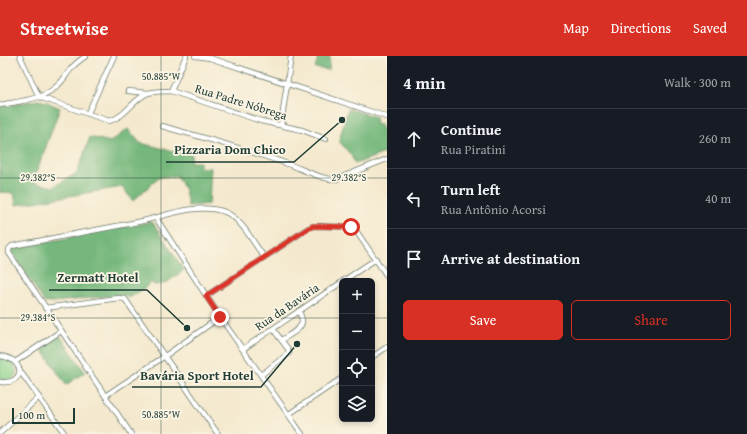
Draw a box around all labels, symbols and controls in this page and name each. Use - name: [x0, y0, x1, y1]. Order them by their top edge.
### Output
- text: Streetwise: [20, 14, 109, 42]
- text: Map: [563, 18, 589, 38]
- text: Directions: [611, 18, 671, 38]
- text: Saved: [693, 18, 727, 38]
- text: 50.885°W: [142, 69, 181, 84]
- text: 4 min: [403, 70, 445, 95]
- text: Walk · 300 m: [664, 73, 731, 92]
- street label: Rua Padre Nóbrega: [193, 79, 290, 124]
- text: Continue: [441, 119, 502, 140]
- icon: ahead: [403, 128, 425, 150]
- text: 260 m: [699, 129, 731, 148]
- callout: Pizzaria Dom Chico: [166, 137, 294, 162]
- text: Pizzaria Dom Chico: [174, 140, 286, 159]
- text: Rua Piratini: [441, 140, 506, 159]
- text: 29.382°S: [21, 170, 56, 185]
- text: 29.382°S: [332, 170, 367, 185]
- text: Turn left: [441, 179, 500, 200]
- icon: left: [403, 188, 425, 210]
- text: 40 m: [705, 189, 731, 208]
- text: Rua Antônio Acorsi: [441, 200, 546, 219]
- route start: [342, 218, 360, 236]
- icon: arrive: [403, 248, 425, 270]
- text: Arrive at destination: [441, 248, 580, 269]
- callout: Zermatt Hotel: [49, 265, 147, 290]
- text: Zermatt Hotel: [57, 268, 139, 287]
- map controls: [339, 278, 375, 422]
- button: +: [339, 278, 375, 314]
- street label: Rua da Bavária: [251, 279, 323, 334]
- button: Save: [403, 300, 563, 340]
- button: Share: [571, 300, 731, 340]
- route end: [211, 308, 229, 326]
- text: 29.384°S: [21, 310, 56, 325]
- button: −: [339, 314, 375, 350]
- button: locate: [339, 350, 375, 386]
- callout: Bavária Sport Hotel: [132, 362, 261, 387]
- text: Bavária Sport Hotel: [140, 366, 254, 385]
- button: layers: [339, 386, 375, 422]
- scale bar: [12, 406, 75, 425]
- text: 100 m: [18, 407, 45, 423]
- text: 50.885°W: [142, 407, 181, 422]

